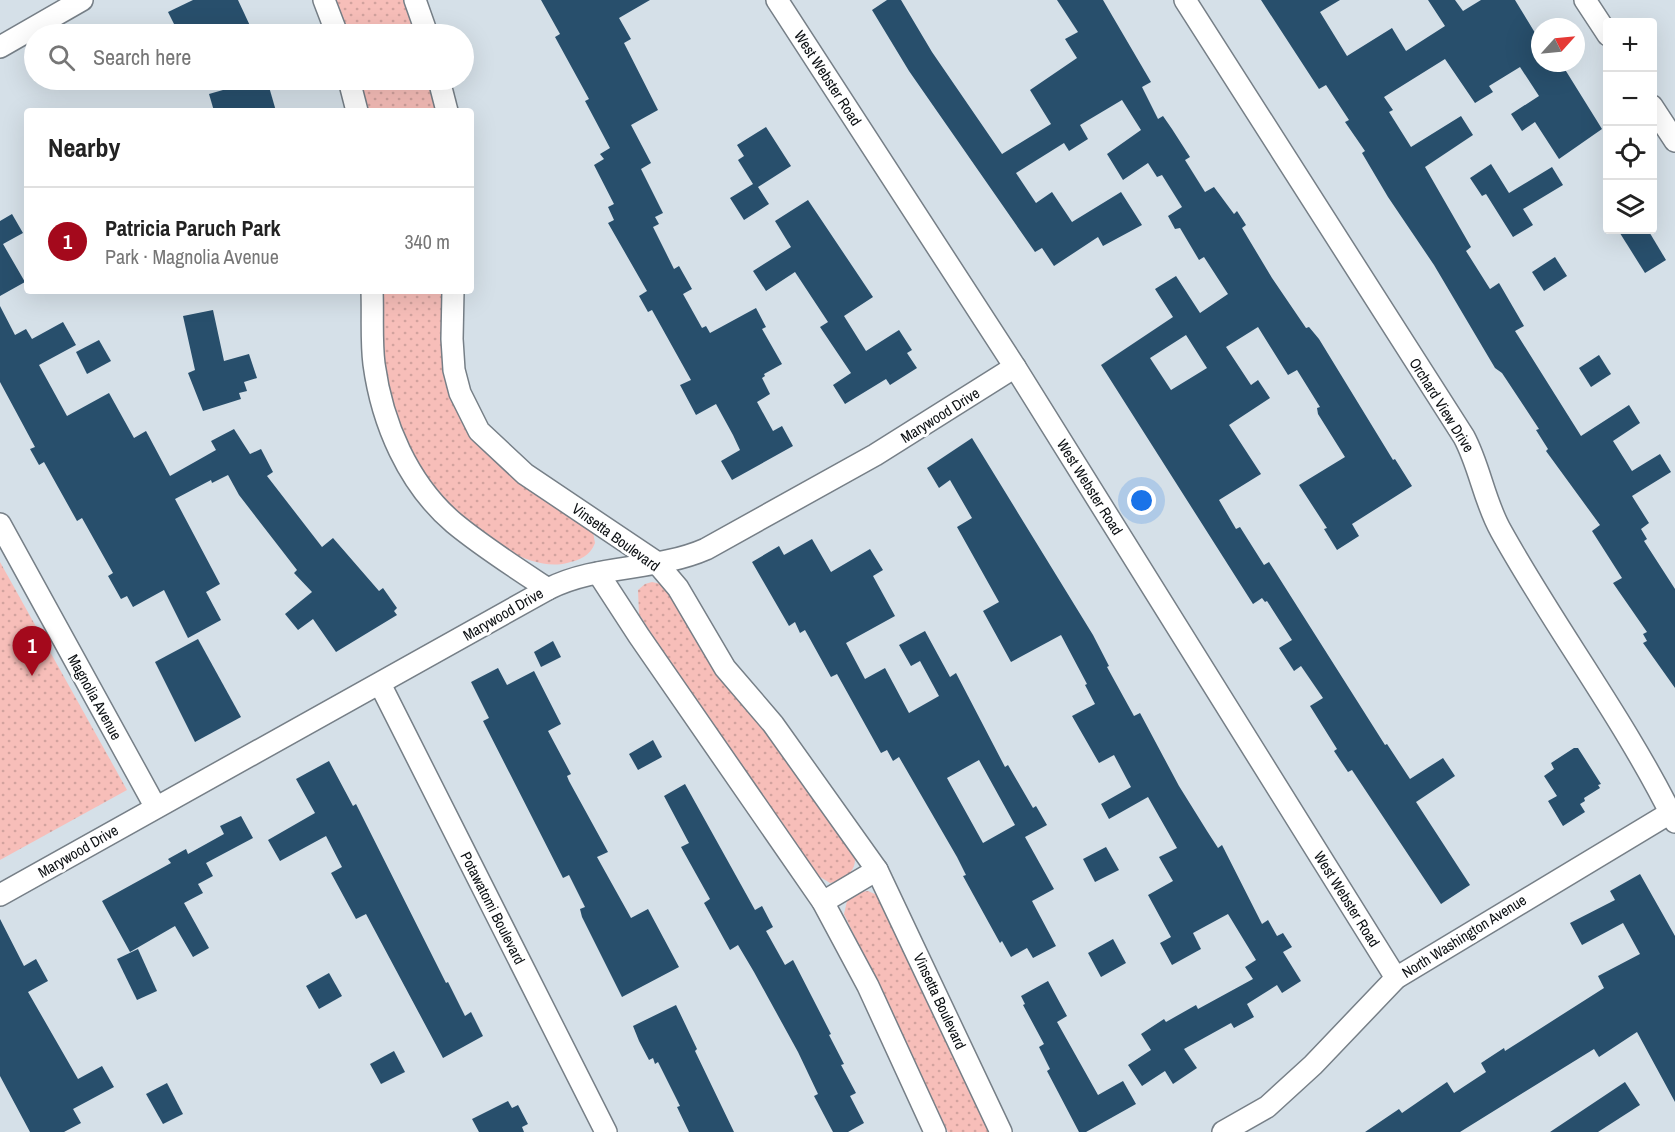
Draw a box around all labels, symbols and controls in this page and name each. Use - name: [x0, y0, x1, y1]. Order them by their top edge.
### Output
- north arrow: [1531, 18, 1585, 72]
- map controls: [1603, 18, 1657, 234]
- button: +: [1603, 18, 1657, 72]
- search box: [24, 24, 474, 90]
- street label: West Webster Road: [789, 26, 867, 130]
- icon: search: [45, 41, 78, 74]
- text: Search here: [93, 42, 191, 72]
- button: −: [1603, 72, 1657, 126]
- button: locate: [1603, 126, 1657, 180]
- text: Nearby: [48, 130, 120, 165]
- button: layers: [1603, 180, 1657, 234]
- text: Patricia Paruch Park: [105, 213, 281, 243]
- text: 1: [63, 228, 72, 255]
- text: 340 m: [404, 228, 450, 255]
- text: Park · Magnolia Avenue: [105, 243, 279, 270]
- street label: Orchard View Drive: [1405, 354, 1480, 456]
- street label: Marywood Drive: [896, 382, 984, 448]
- street label: West Webster Road: [1052, 435, 1128, 539]
- your location: [1127, 486, 1156, 515]
- street label: Vinsetta Boulevard: [568, 498, 664, 576]
- street label: Marywood Drive: [459, 582, 547, 645]
- pin: 1: [12, 626, 51, 676]
- street label: Magnolia Avenue: [63, 650, 127, 744]
- street label: Marywood Drive: [34, 819, 122, 882]
- street label: West Webster Road: [1309, 847, 1385, 951]
- street label: Potawatomi Boulevard: [456, 848, 530, 968]
- street label: North Washington Avenue: [1398, 889, 1530, 983]
- street label: Vinsetta Boulevard: [909, 950, 971, 1052]

